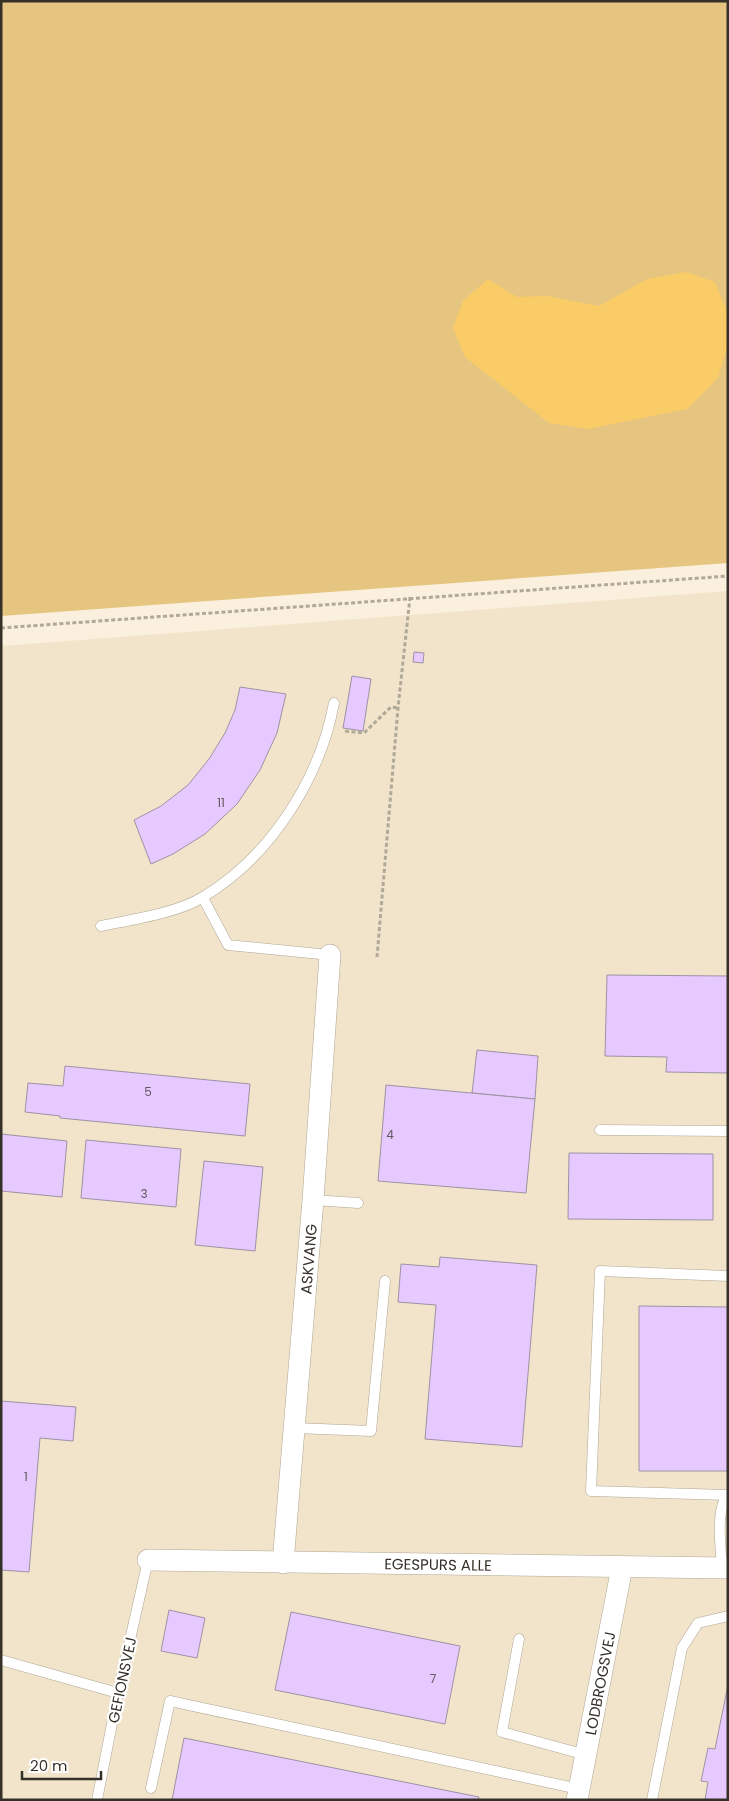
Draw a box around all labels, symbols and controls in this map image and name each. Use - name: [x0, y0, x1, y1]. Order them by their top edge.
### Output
- house number: 11: [217, 794, 225, 811]
- house number: 5: [144, 1083, 152, 1100]
- house number: 4: [386, 1126, 394, 1143]
- house number: 3: [140, 1185, 148, 1202]
- street label: ASKVANG: [295, 1223, 322, 1295]
- house number: 1: [24, 1468, 28, 1485]
- street label: EGESPURS ALLE: [384, 1553, 492, 1575]
- street label: LODBROGSVEJ: [579, 1629, 620, 1737]
- street label: GEFIONSVEJ: [103, 1635, 141, 1725]
- house number: 7: [430, 1670, 437, 1687]
- scale bar: [22, 1748, 101, 1780]
- text: 20 m: [30, 1755, 68, 1776]

